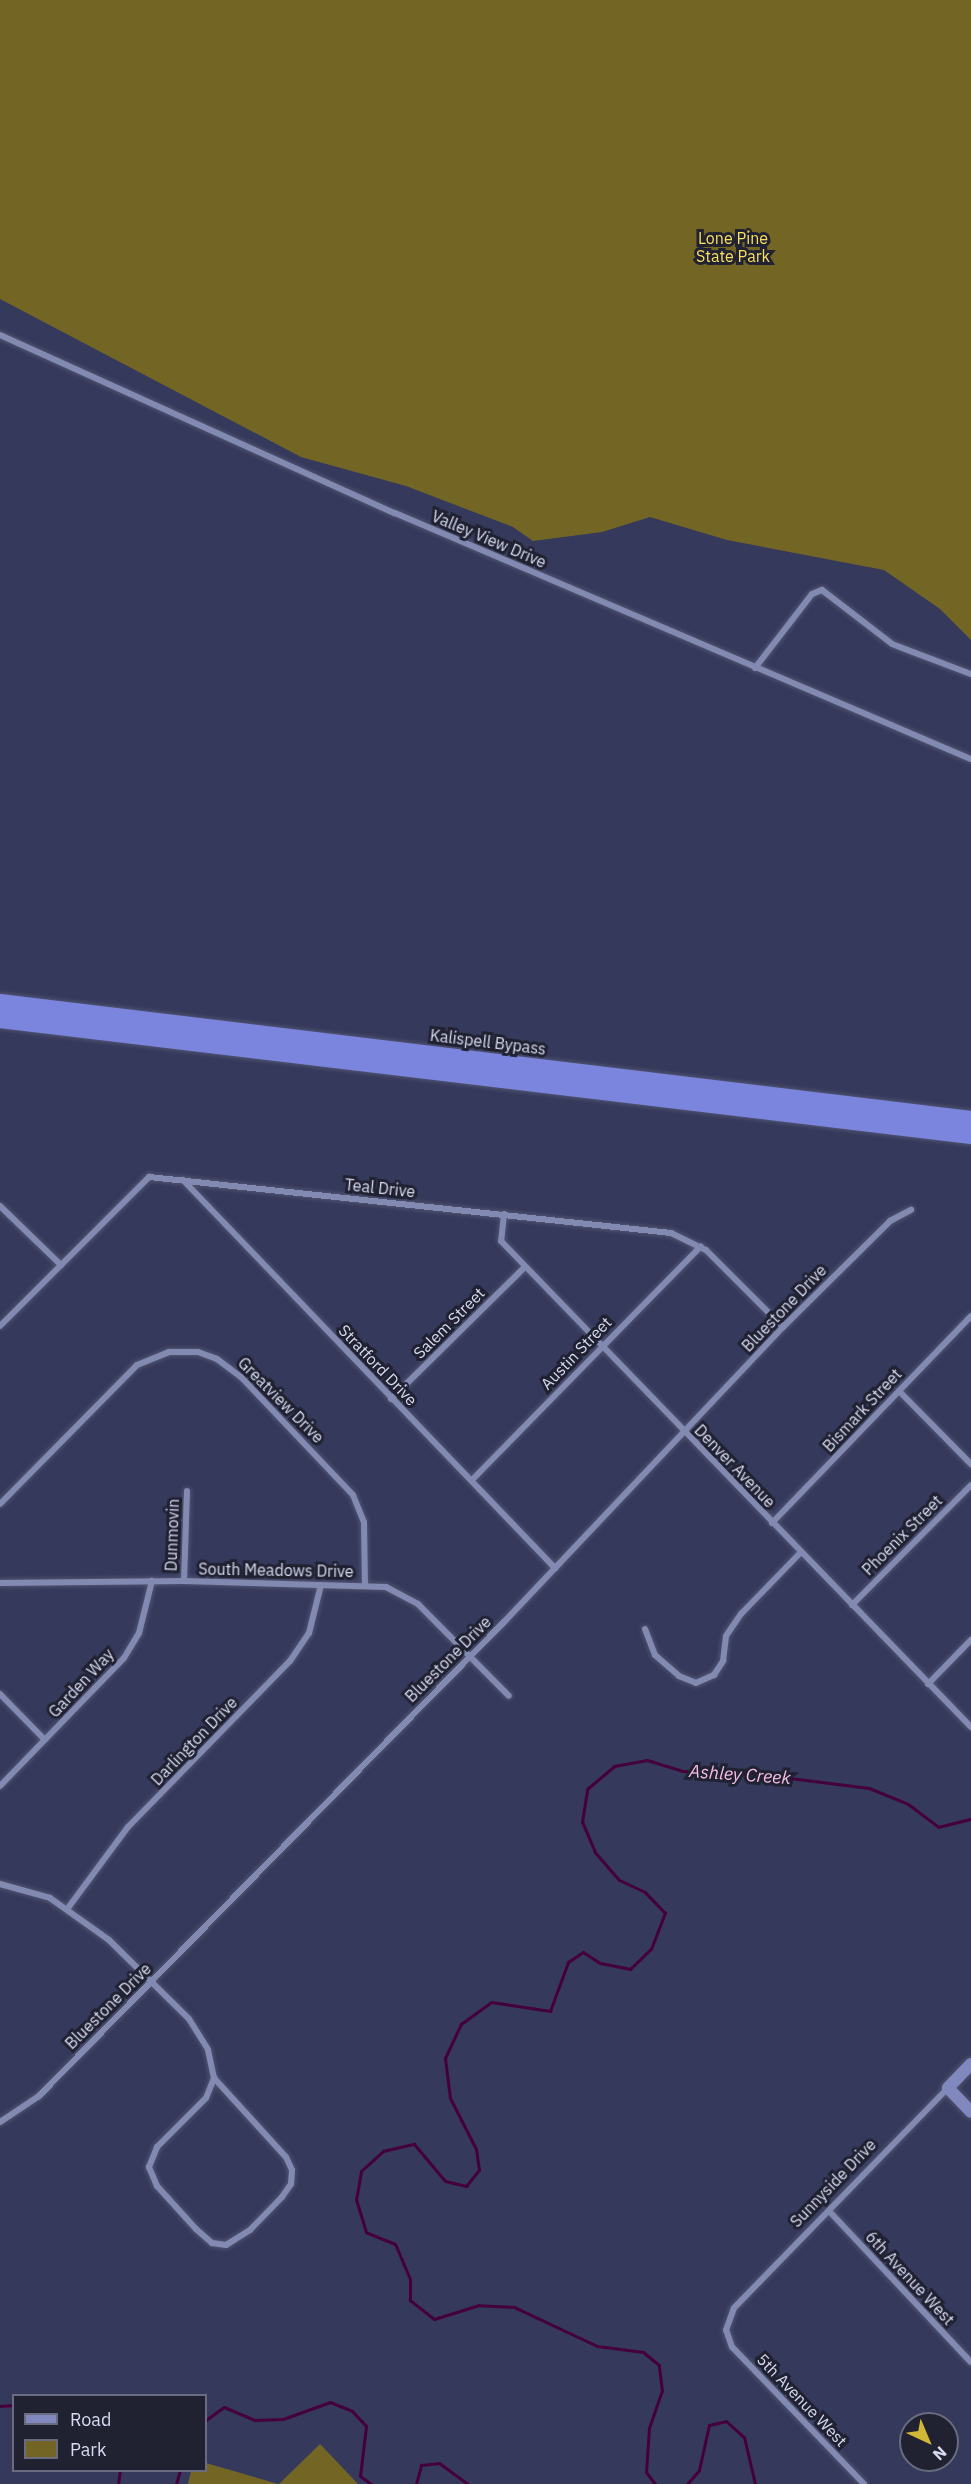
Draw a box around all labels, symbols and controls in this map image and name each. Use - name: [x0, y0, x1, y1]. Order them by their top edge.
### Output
- park label: Lone Pine State Park: [696, 228, 770, 266]
- street label: Valley View Drive: [429, 506, 549, 572]
- street label: Kalispell Bypass: [429, 1025, 547, 1059]
- street label: Teal Drive: [344, 1175, 416, 1201]
- street label: Bluestone Drive: [738, 1260, 830, 1356]
- street label: Salem Street: [409, 1283, 489, 1363]
- street label: Austin Street: [537, 1313, 615, 1393]
- street label: Stratford Drive: [335, 1321, 421, 1409]
- street label: Greatview Drive: [234, 1353, 328, 1447]
- street label: Bismark Street: [819, 1364, 905, 1456]
- street label: Denver Avenue: [691, 1420, 779, 1512]
- street label: Phoenix Street: [858, 1491, 946, 1579]
- street label: Dunmovin: [161, 1498, 183, 1572]
- street label: South Meadows Drive: [198, 1559, 354, 1581]
- street label: Bluestone Drive: [401, 1612, 495, 1706]
- street label: Garden Way: [44, 1645, 118, 1721]
- street label: Darlington Drive: [147, 1693, 241, 1789]
- water label: Ashley Creek: [689, 1761, 791, 1789]
- street label: Bluestone Drive: [61, 1959, 155, 2053]
- street label: Sunnyside Drive: [786, 2135, 880, 2231]
- street label: 6th Avenue West: [862, 2227, 958, 2329]
- street label: 5th Avenue West: [753, 2350, 851, 2450]
- legend: [12, 2394, 207, 2472]
- text: Road: [70, 2408, 111, 2431]
- north arrow: [899, 2412, 959, 2472]
- text: Park: [70, 2438, 106, 2461]
- text: N: [929, 2442, 951, 2465]

